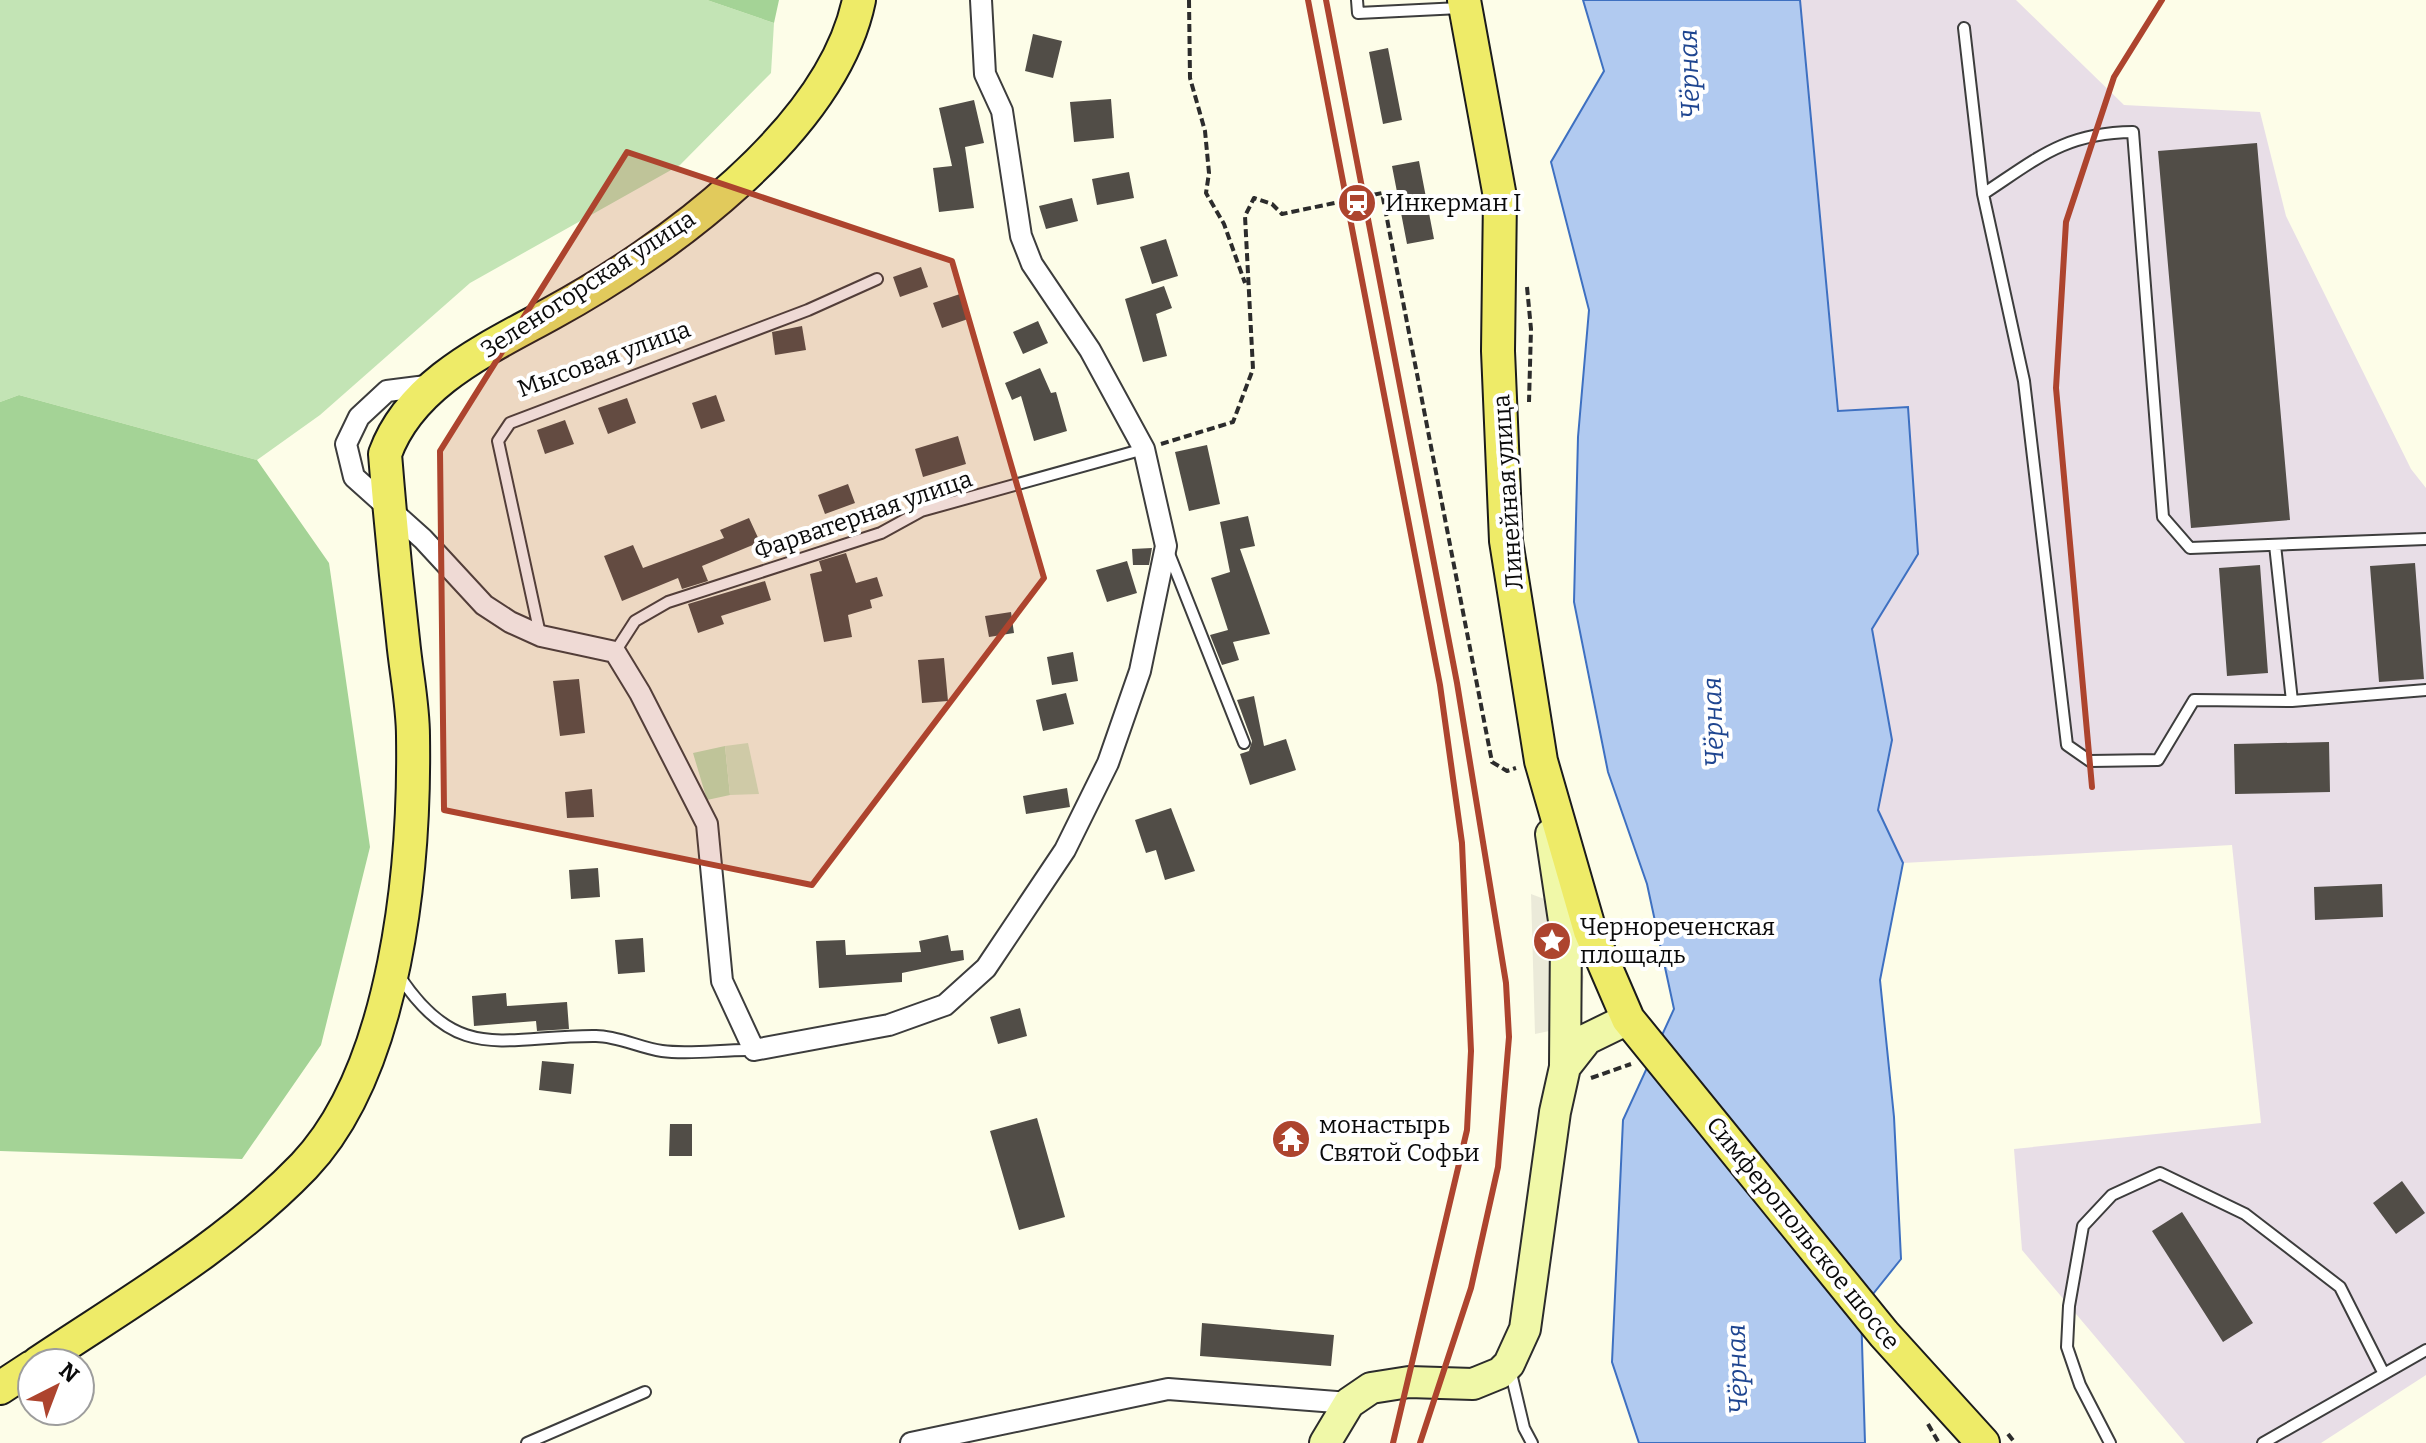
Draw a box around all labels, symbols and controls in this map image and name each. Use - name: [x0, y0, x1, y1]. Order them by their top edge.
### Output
- water label: Чёрная: [1672, 28, 1707, 120]
- station icon: Инкерман I: [1336, 182, 1378, 224]
- place label: Инкерман I: [1385, 189, 1521, 217]
- street label: Зеленогорская улица: [476, 204, 700, 364]
- street label: Мысовая улица: [514, 315, 694, 403]
- street label: Линейная улица: [1487, 394, 1529, 590]
- street label: Фарватерная улица: [750, 465, 976, 565]
- water label: Чёрная: [1696, 676, 1731, 768]
- place label: Чернореченская площадь: [1580, 913, 1775, 969]
- place icon: Чернореченская площадь: [1531, 920, 1573, 962]
- place label: монастырь Святой Софьи: [1319, 1111, 1480, 1167]
- street label: Симферопольское шоссе: [1700, 1111, 1906, 1355]
- temple icon: монастырь Святой Софьи: [1270, 1118, 1312, 1160]
- water label: Чёрная: [1720, 1323, 1755, 1415]
- north arrow: [16, 1347, 96, 1427]
- text: N: [54, 1357, 84, 1388]

